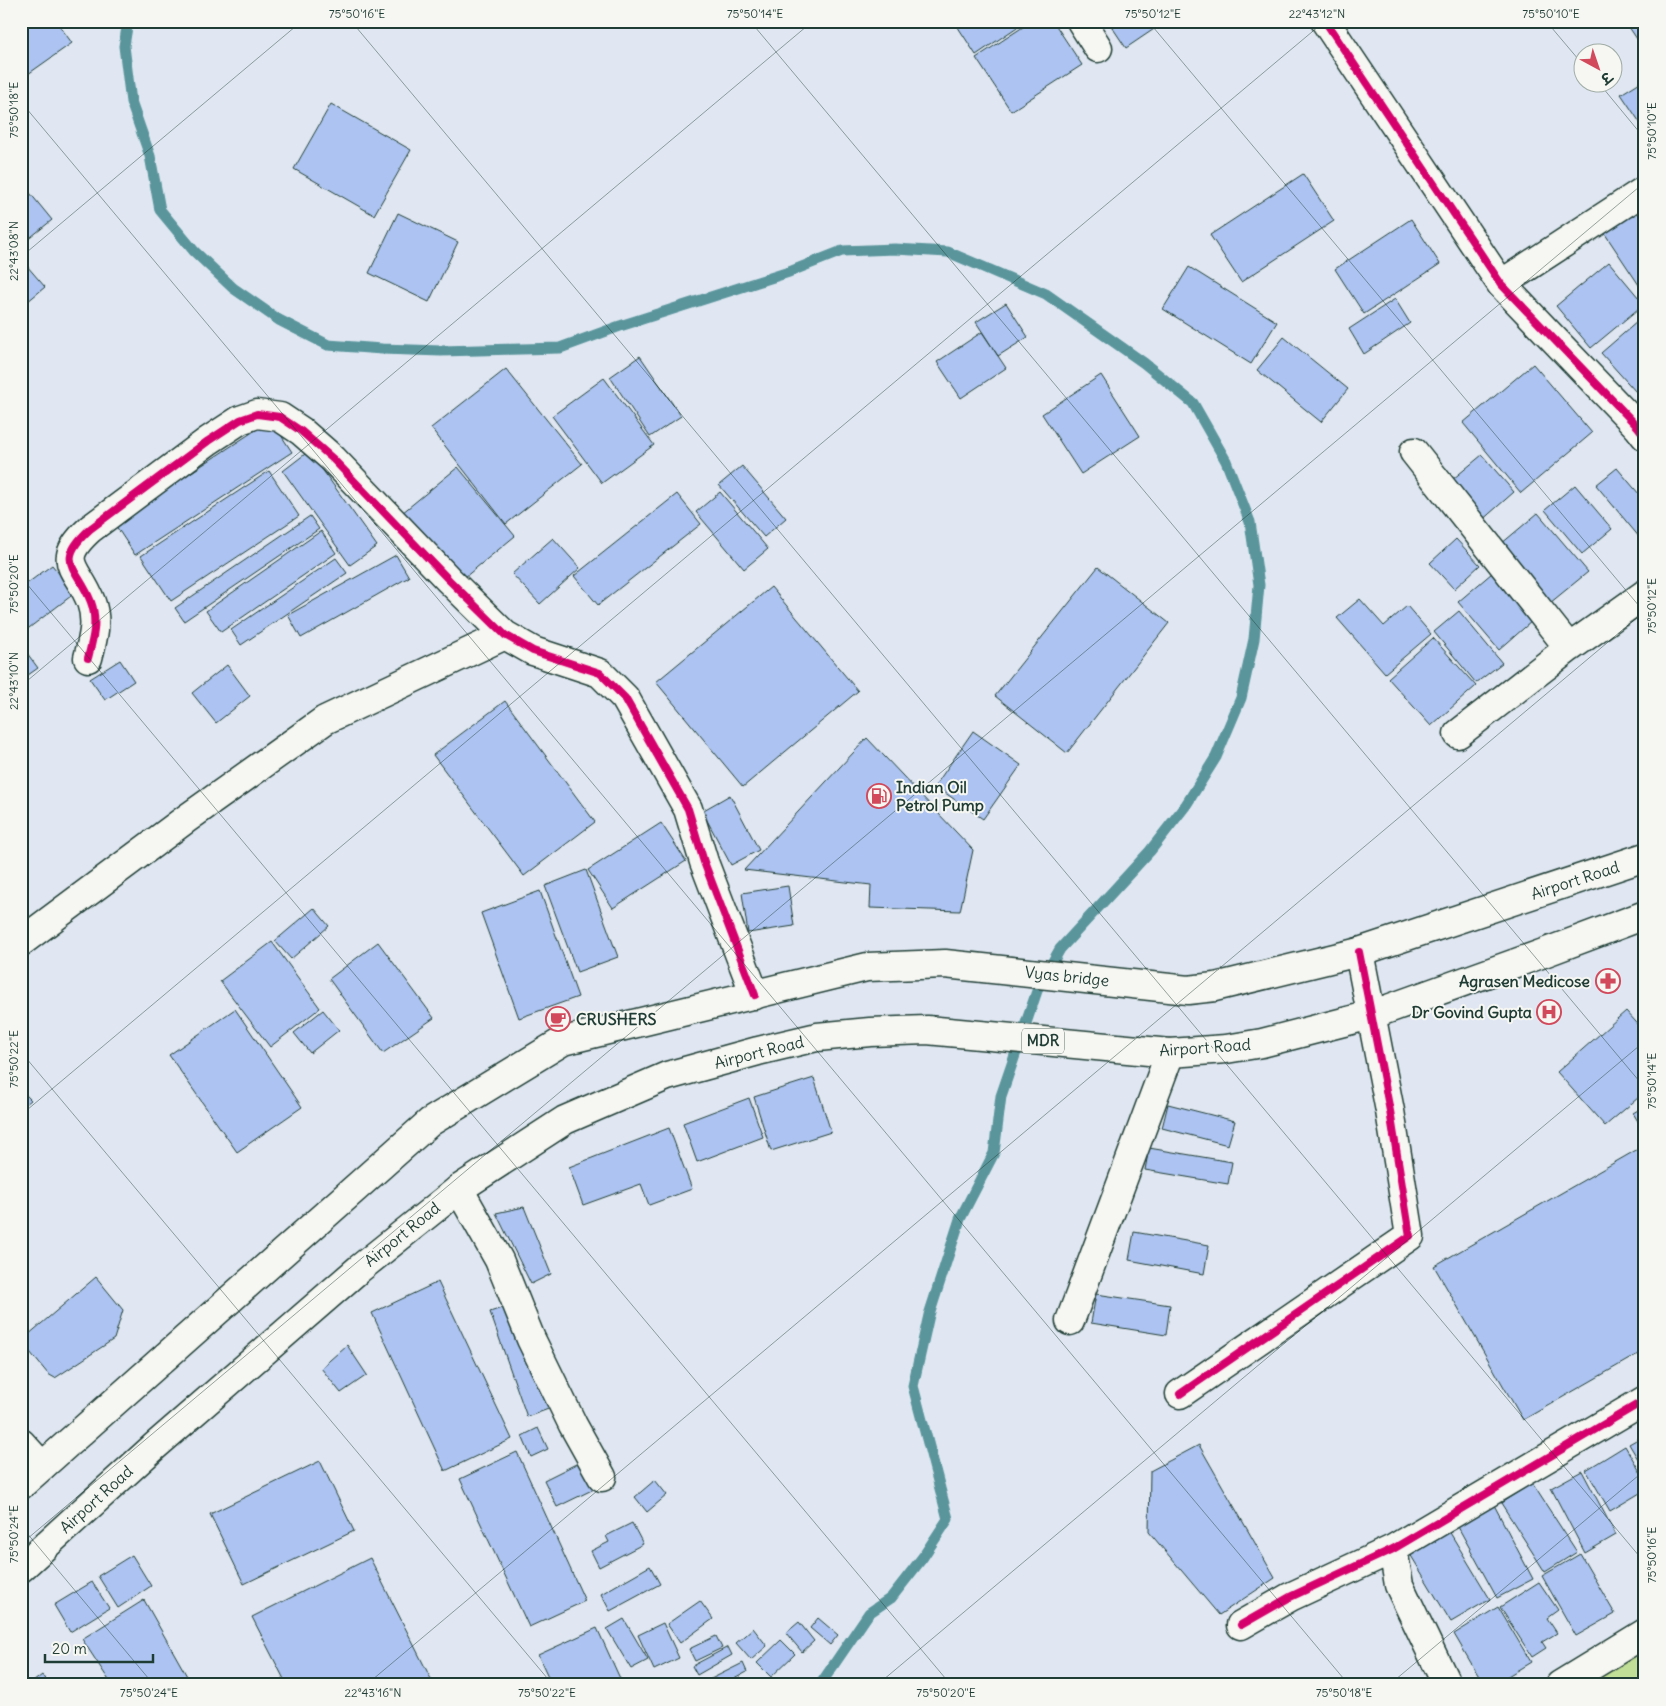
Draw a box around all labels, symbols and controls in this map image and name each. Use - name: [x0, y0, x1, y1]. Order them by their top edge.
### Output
- text: 75°50'16"E: [329, 6, 385, 21]
- text: 75°50'14"E: [727, 6, 783, 21]
- text: 75°50'12"E: [1125, 6, 1181, 21]
- text: 22°43'12"N: [1289, 6, 1345, 21]
- text: 75°50'10"E: [1522, 6, 1580, 21]
- north arrow: [1574, 42, 1624, 92]
- text: उ: [1596, 67, 1617, 89]
- text: 75°50'18"E: [6, 82, 21, 138]
- text: 75°50'10"E: [1644, 102, 1659, 160]
- text: 22°43'08"N: [6, 221, 21, 281]
- text: 75°50'20"E: [6, 554, 21, 614]
- text: 75°50'12"E: [1644, 578, 1659, 634]
- text: 22°43'10"N: [6, 652, 21, 710]
- place label: Indian Oil Petrol Pump: [896, 777, 984, 816]
- fuel station icon: Indian Oil Petrol Pump: [866, 783, 892, 809]
- street label: Airport Road: [1528, 856, 1622, 904]
- street label: Vyas bridge: [1024, 962, 1110, 990]
- pharmacy icon: Agrasen Medicose: [1595, 968, 1621, 994]
- place label: Agrasen Medicose: [1459, 971, 1590, 992]
- hospital icon: Dr Govind Gupta: [1536, 999, 1562, 1025]
- place label: Dr Govind Gupta: [1412, 1002, 1532, 1023]
- cafe icon: CRUSHERS: [545, 1006, 571, 1032]
- place label: CRUSHERS: [576, 1009, 657, 1029]
- road number: MDR: [1022, 1028, 1064, 1054]
- text: 75°50'22"E: [6, 1030, 21, 1088]
- street label: Airport Road: [712, 1031, 806, 1073]
- street label: Airport Road: [1159, 1034, 1251, 1060]
- text: 75°50'14"E: [1644, 1053, 1659, 1109]
- street label: Airport Road: [360, 1197, 444, 1271]
- street label: Airport Road: [55, 1461, 137, 1537]
- text: 75°50'24"E: [6, 1505, 21, 1563]
- text: 75°50'16"E: [1644, 1527, 1659, 1583]
- scale bar: [45, 1631, 152, 1663]
- text: 20 m: [52, 1639, 87, 1658]
- text: 75°50'24"E: [120, 1685, 178, 1700]
- text: 22°43'16"N: [344, 1685, 402, 1700]
- text: 75°50'22"E: [518, 1685, 576, 1700]
- text: 75°50'20"E: [916, 1685, 976, 1700]
- text: 75°50'18"E: [1316, 1685, 1372, 1700]

